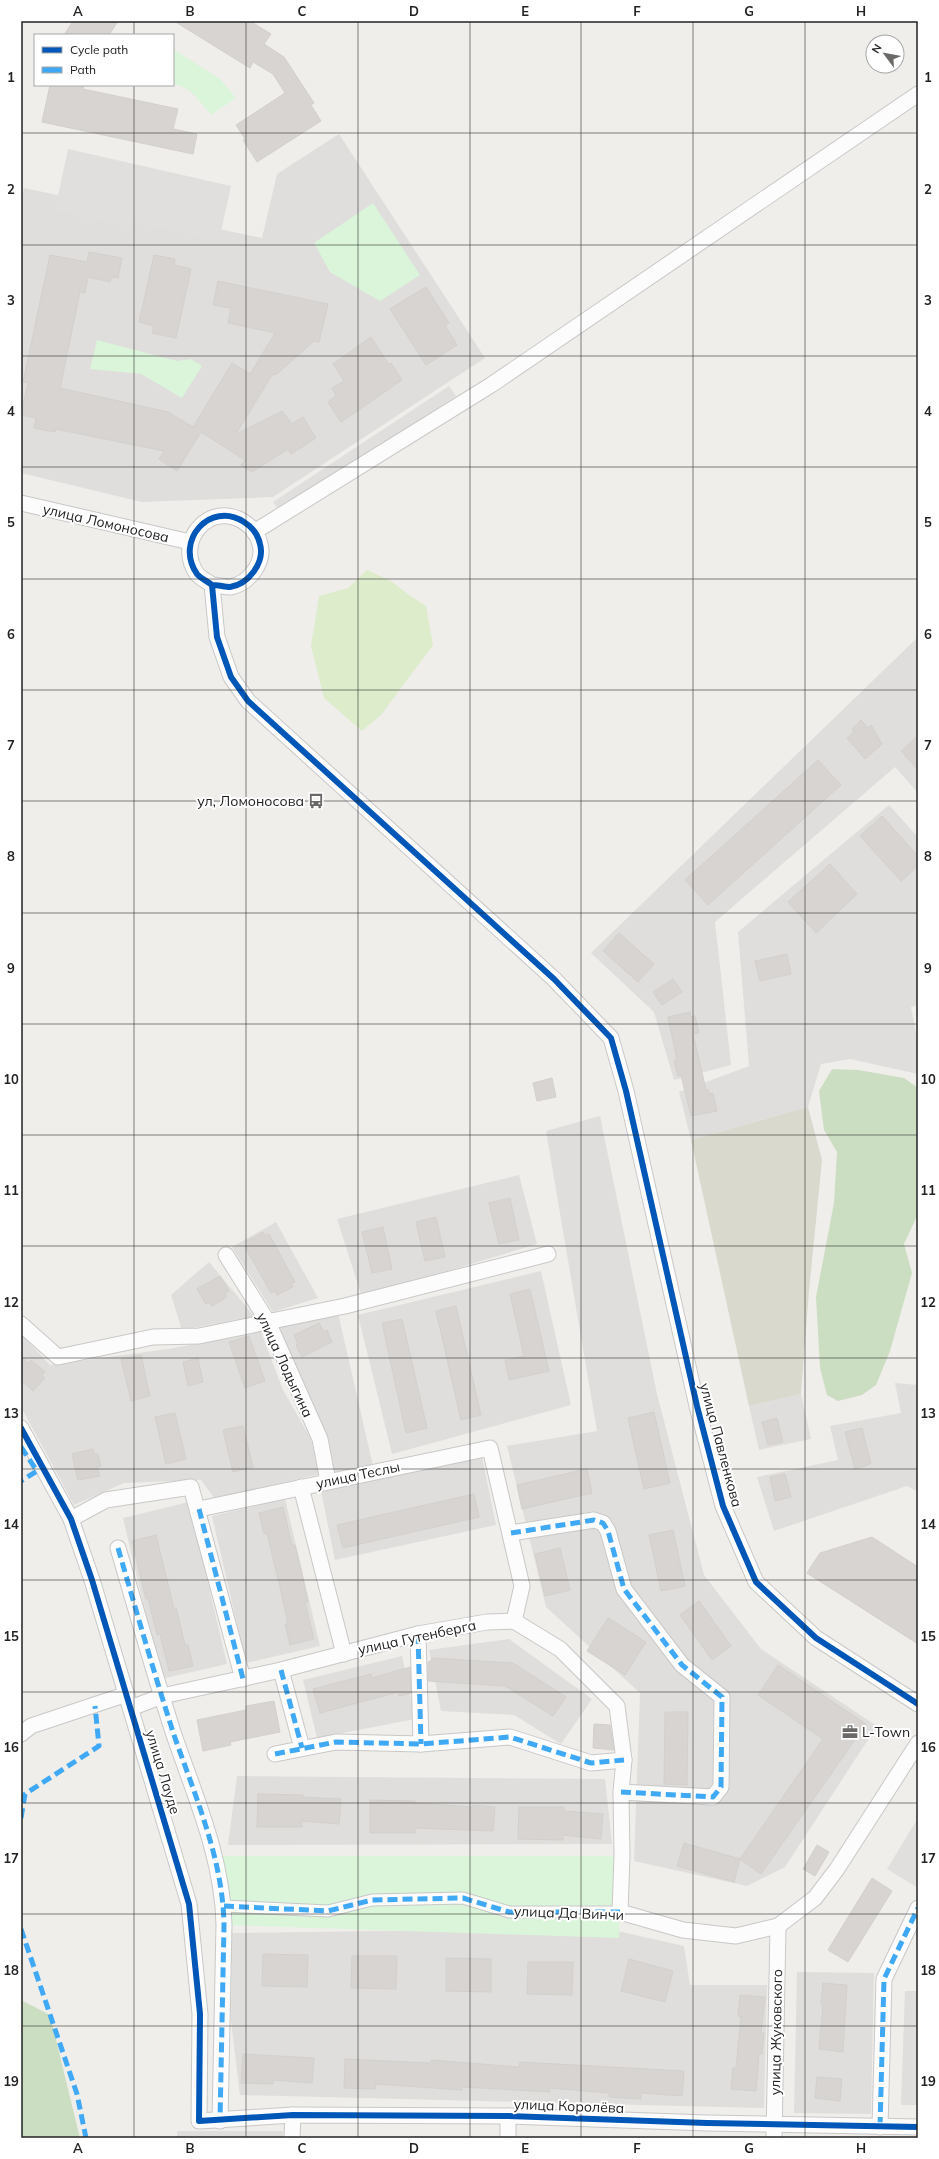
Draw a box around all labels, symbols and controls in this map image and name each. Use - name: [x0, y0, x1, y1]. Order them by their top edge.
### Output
- text: A: [73, 3, 83, 19]
- text: B: [186, 3, 195, 19]
- text: C: [298, 3, 307, 19]
- text: D: [409, 3, 419, 19]
- text: E: [521, 3, 529, 19]
- text: F: [633, 3, 641, 19]
- text: G: [744, 3, 754, 19]
- text: H: [856, 3, 866, 19]
- legend: [34, 34, 174, 86]
- north arrow: [865, 34, 905, 74]
- text: N: [868, 41, 885, 56]
- text: Cycle path: [70, 42, 128, 57]
- text: Path: [70, 62, 96, 77]
- text: 1: [7, 69, 15, 85]
- text: 1: [924, 69, 932, 85]
- text: 2: [7, 181, 15, 197]
- text: 2: [924, 181, 932, 197]
- text: 3: [7, 292, 15, 308]
- text: 3: [924, 292, 932, 308]
- text: 4: [7, 403, 15, 419]
- text: 4: [924, 403, 932, 419]
- street label: улица Ломоносова: [41, 500, 171, 546]
- text: 5: [7, 514, 15, 530]
- text: 5: [924, 514, 932, 530]
- text: 6: [7, 626, 15, 642]
- text: 6: [924, 626, 932, 642]
- text: 7: [7, 737, 15, 753]
- text: 7: [924, 737, 932, 753]
- place label: ул, Ломоносова: [197, 792, 304, 810]
- bus stop icon: ул, Ломоносова: [307, 792, 325, 810]
- text: 8: [7, 848, 15, 864]
- text: 8: [924, 848, 932, 864]
- text: 9: [7, 960, 15, 976]
- text: 9: [924, 960, 932, 976]
- text: 10: [3, 1071, 19, 1087]
- text: 10: [920, 1071, 936, 1087]
- text: 11: [3, 1182, 19, 1198]
- text: 11: [920, 1182, 936, 1198]
- text: 12: [3, 1294, 19, 1310]
- text: 12: [920, 1294, 936, 1310]
- street label: улица Лодыгина: [253, 1310, 317, 1420]
- street label: улица Павленкова: [696, 1381, 746, 1509]
- text: 13: [3, 1405, 19, 1421]
- text: 13: [920, 1405, 936, 1421]
- street label: улица Теслы: [314, 1457, 402, 1493]
- text: 14: [3, 1516, 19, 1532]
- text: 14: [920, 1516, 936, 1532]
- street label: улица Гутенберга: [356, 1616, 478, 1658]
- text: 15: [3, 1628, 19, 1644]
- text: 15: [920, 1628, 936, 1644]
- office icon: L-Town: [841, 1723, 859, 1741]
- place label: L-Town: [862, 1723, 910, 1741]
- street label: улица Лауде: [142, 1728, 184, 1817]
- text: 16: [3, 1739, 19, 1755]
- text: 16: [920, 1739, 936, 1755]
- text: 17: [3, 1850, 19, 1866]
- text: 17: [920, 1850, 936, 1866]
- street label: улица Да Винчи: [514, 1902, 624, 1924]
- text: 18: [3, 1962, 19, 1978]
- text: 18: [920, 1962, 936, 1978]
- street label: улица Жуковского: [766, 1969, 786, 2095]
- text: 19: [3, 2073, 19, 2089]
- text: 19: [920, 2073, 936, 2089]
- street label: улица Королёва: [513, 2095, 625, 2117]
- text: A: [73, 2140, 83, 2156]
- text: B: [186, 2140, 195, 2156]
- text: C: [298, 2140, 307, 2156]
- text: D: [409, 2140, 419, 2156]
- text: E: [521, 2140, 529, 2156]
- text: F: [633, 2140, 641, 2156]
- text: G: [744, 2140, 754, 2156]
- text: H: [856, 2140, 866, 2156]

